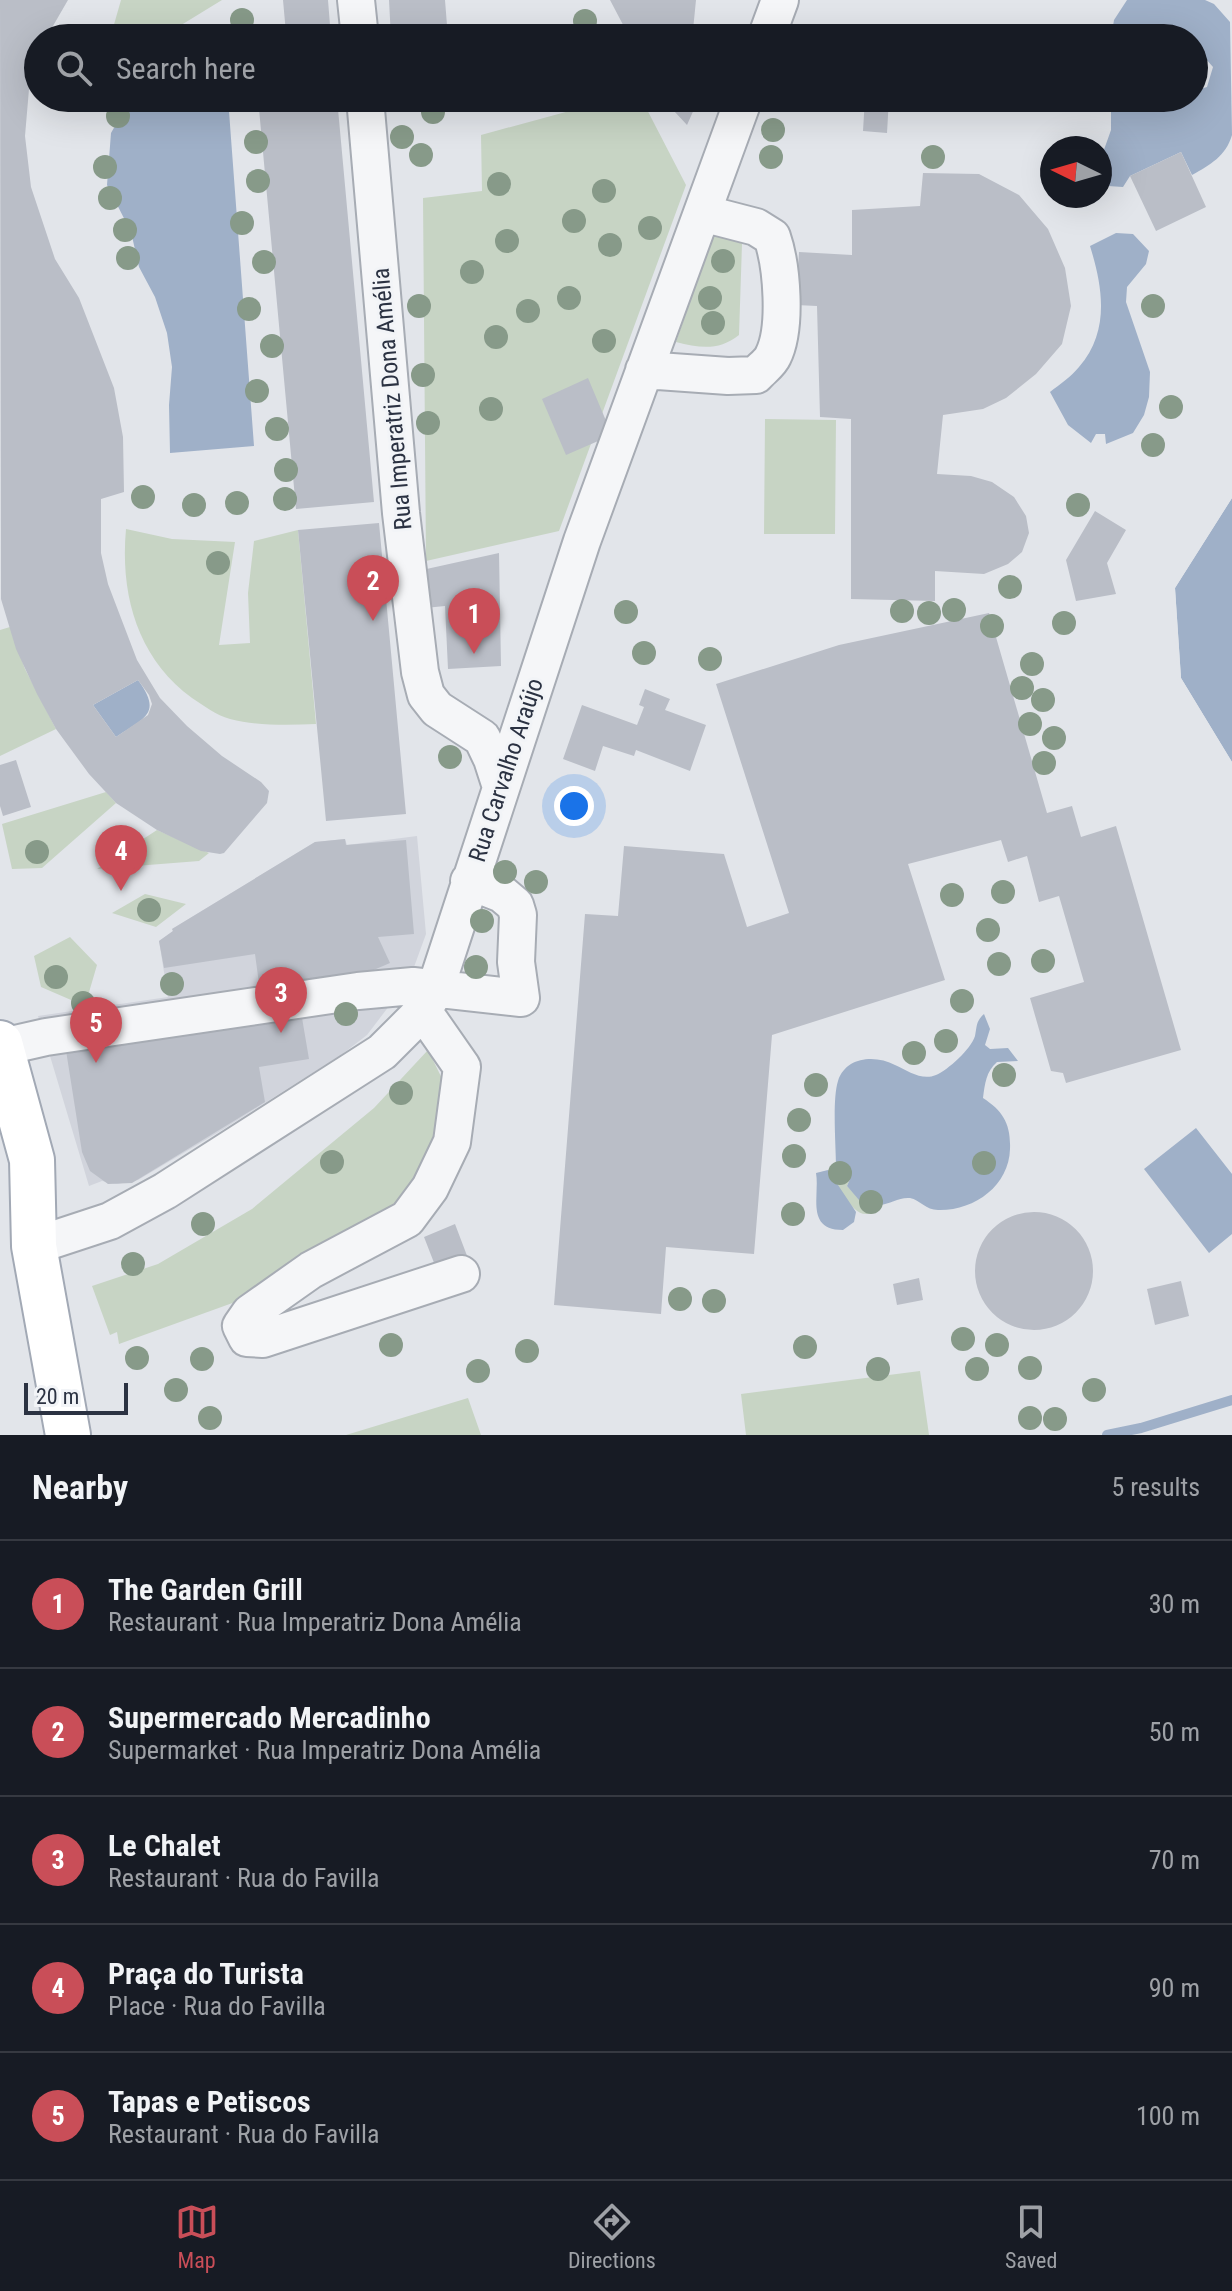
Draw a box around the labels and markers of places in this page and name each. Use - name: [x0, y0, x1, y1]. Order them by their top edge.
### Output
- pin: 2: [347, 555, 399, 621]
- pin: 1: [448, 588, 500, 654]
- pin: 4: [95, 825, 147, 891]
- pin: 3: [255, 967, 307, 1033]
- pin: 5: [70, 997, 122, 1063]

